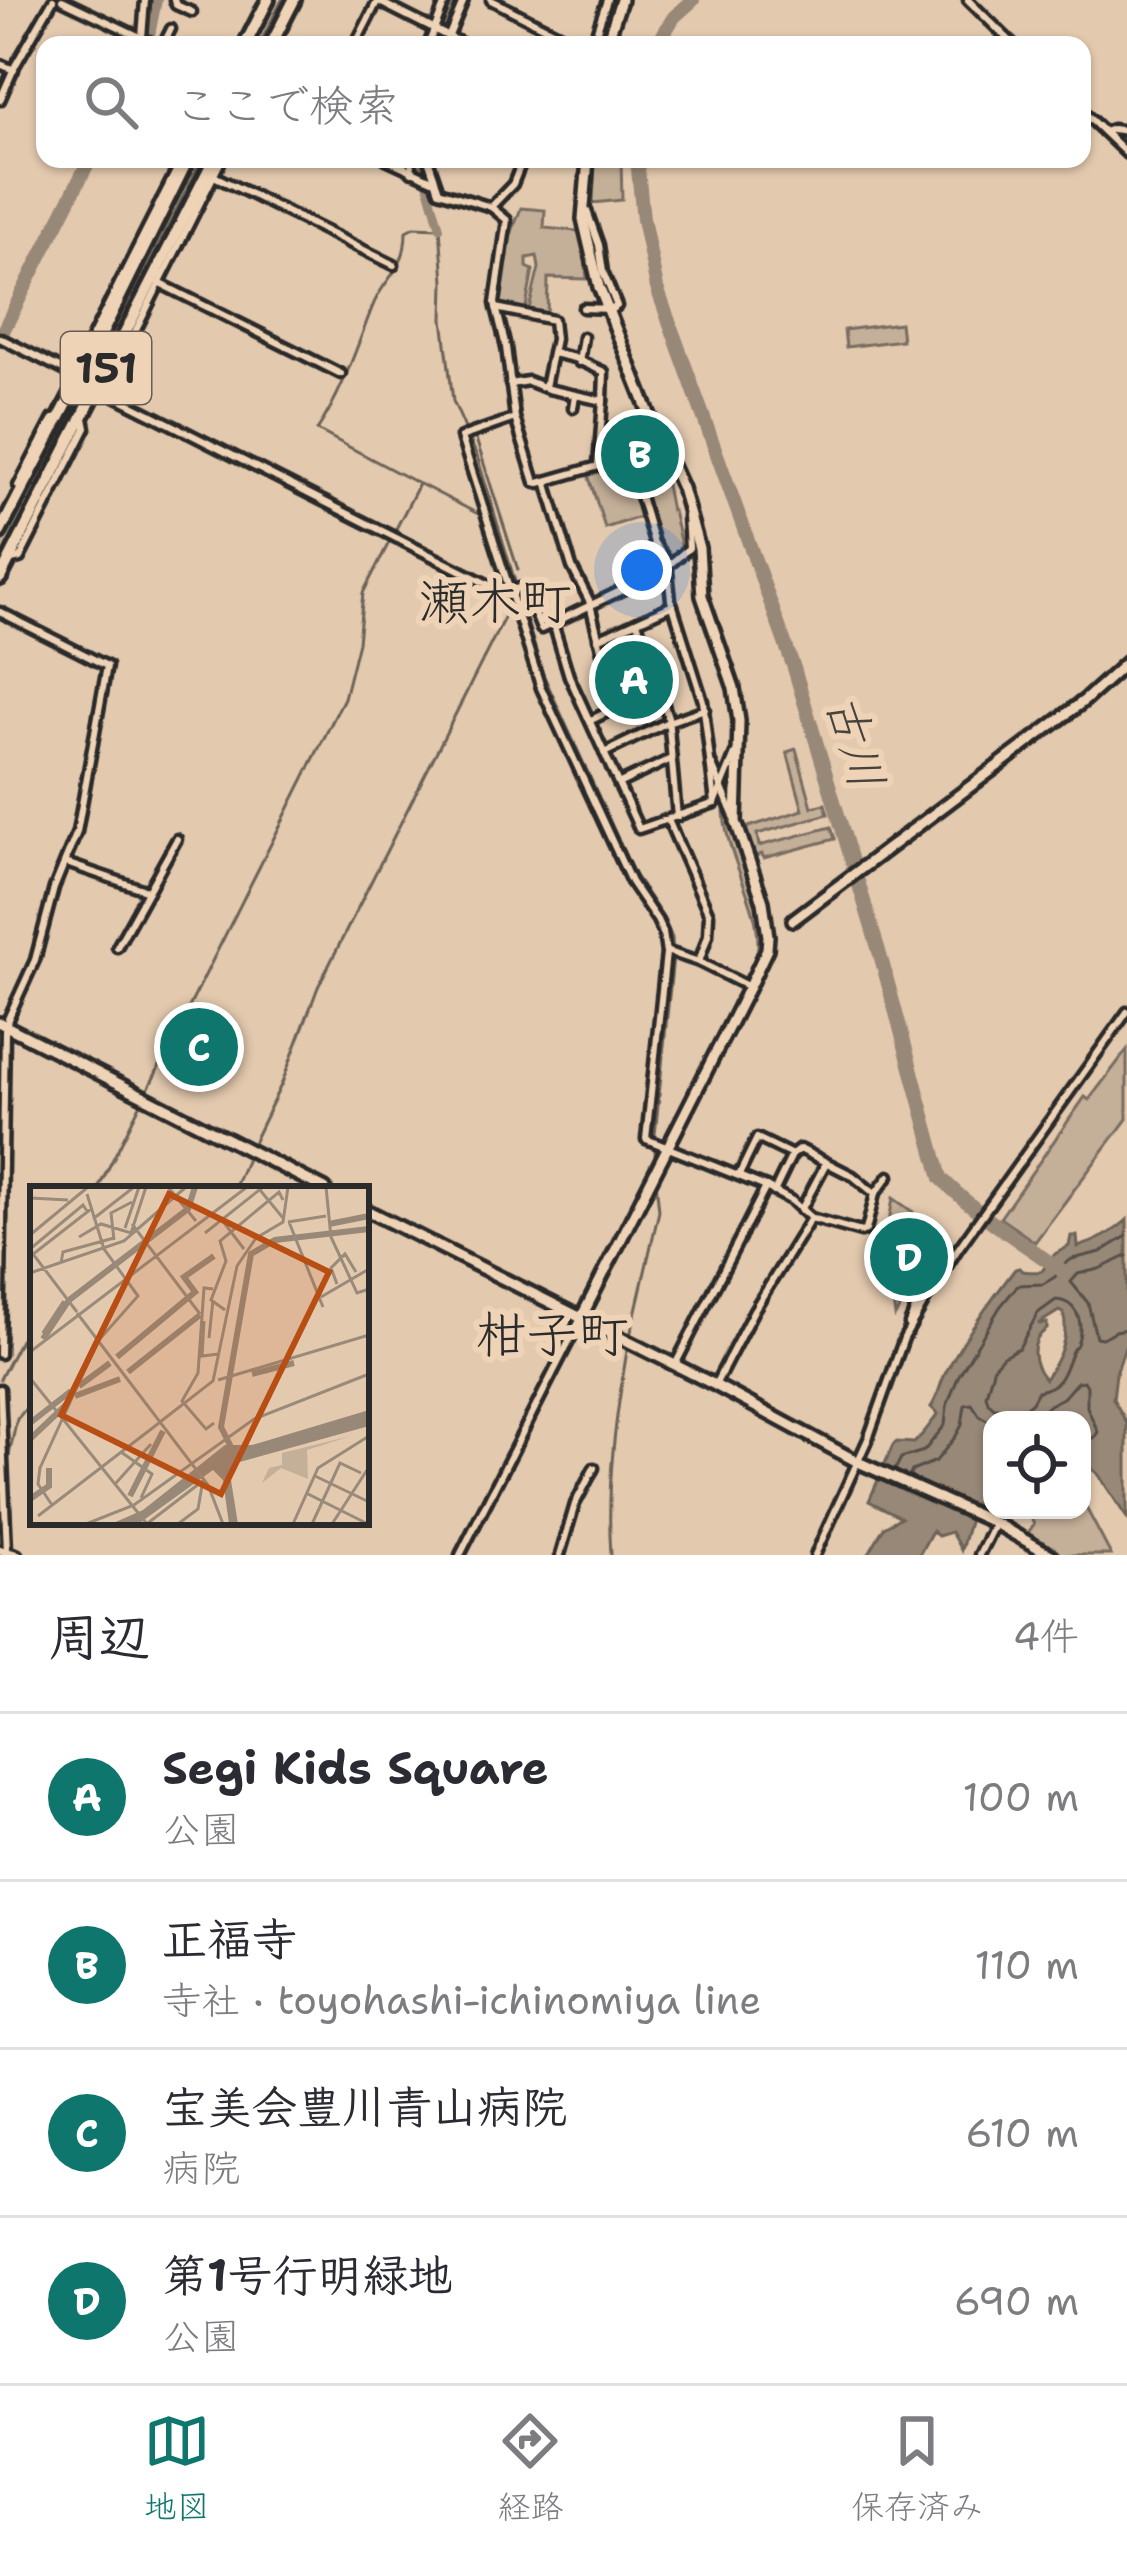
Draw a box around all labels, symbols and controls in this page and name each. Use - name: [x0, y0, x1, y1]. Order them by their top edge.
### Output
- search box: [36, 36, 1091, 168]
- icon: search: [78, 69, 144, 135]
- text: ここで検索: [174, 75, 399, 135]
- road number: 151: [61, 332, 151, 404]
- pin: B: [601, 409, 679, 499]
- your location: [612, 540, 672, 600]
- district label: 瀬木町: [418, 567, 572, 635]
- pin: A: [595, 635, 673, 725]
- water label: 古川: [812, 686, 900, 796]
- pin: C: [160, 1002, 238, 1092]
- inset map: [30, 1186, 369, 1525]
- pin: D: [870, 1212, 948, 1302]
- district label: 柑子町: [475, 1300, 629, 1368]
- map controls: [983, 1411, 1091, 1519]
- button: locate: [983, 1411, 1091, 1519]
- text: 周辺: [48, 1603, 150, 1671]
- text: 4件: [1013, 1610, 1079, 1662]
- text: Segi Kids Square: [162, 1738, 549, 1798]
- text: A: [72, 1771, 102, 1823]
- text: 100 m: [963, 1771, 1079, 1823]
- text: 公園: [162, 1803, 240, 1855]
- text: 正福寺: [162, 1909, 297, 1969]
- text: B: [75, 1939, 99, 1991]
- text: 110 m: [975, 1939, 1079, 1991]
- text: 寺社 · toyohashi-ichinomiya line: [162, 1974, 761, 2026]
- text: 宝美会豊川青山病院: [162, 2077, 567, 2137]
- text: C: [75, 2107, 99, 2159]
- text: 610 m: [965, 2107, 1079, 2159]
- text: 病院: [162, 2142, 240, 2194]
- text: 第1号行明緑地: [162, 2245, 452, 2305]
- text: D: [73, 2275, 101, 2327]
- text: 690 m: [954, 2275, 1079, 2327]
- text: 公園: [162, 2310, 240, 2362]
- tab: 地図: [144, 2408, 210, 2529]
- tab: 経路: [497, 2408, 563, 2529]
- tab: 保存済み: [851, 2408, 983, 2529]

